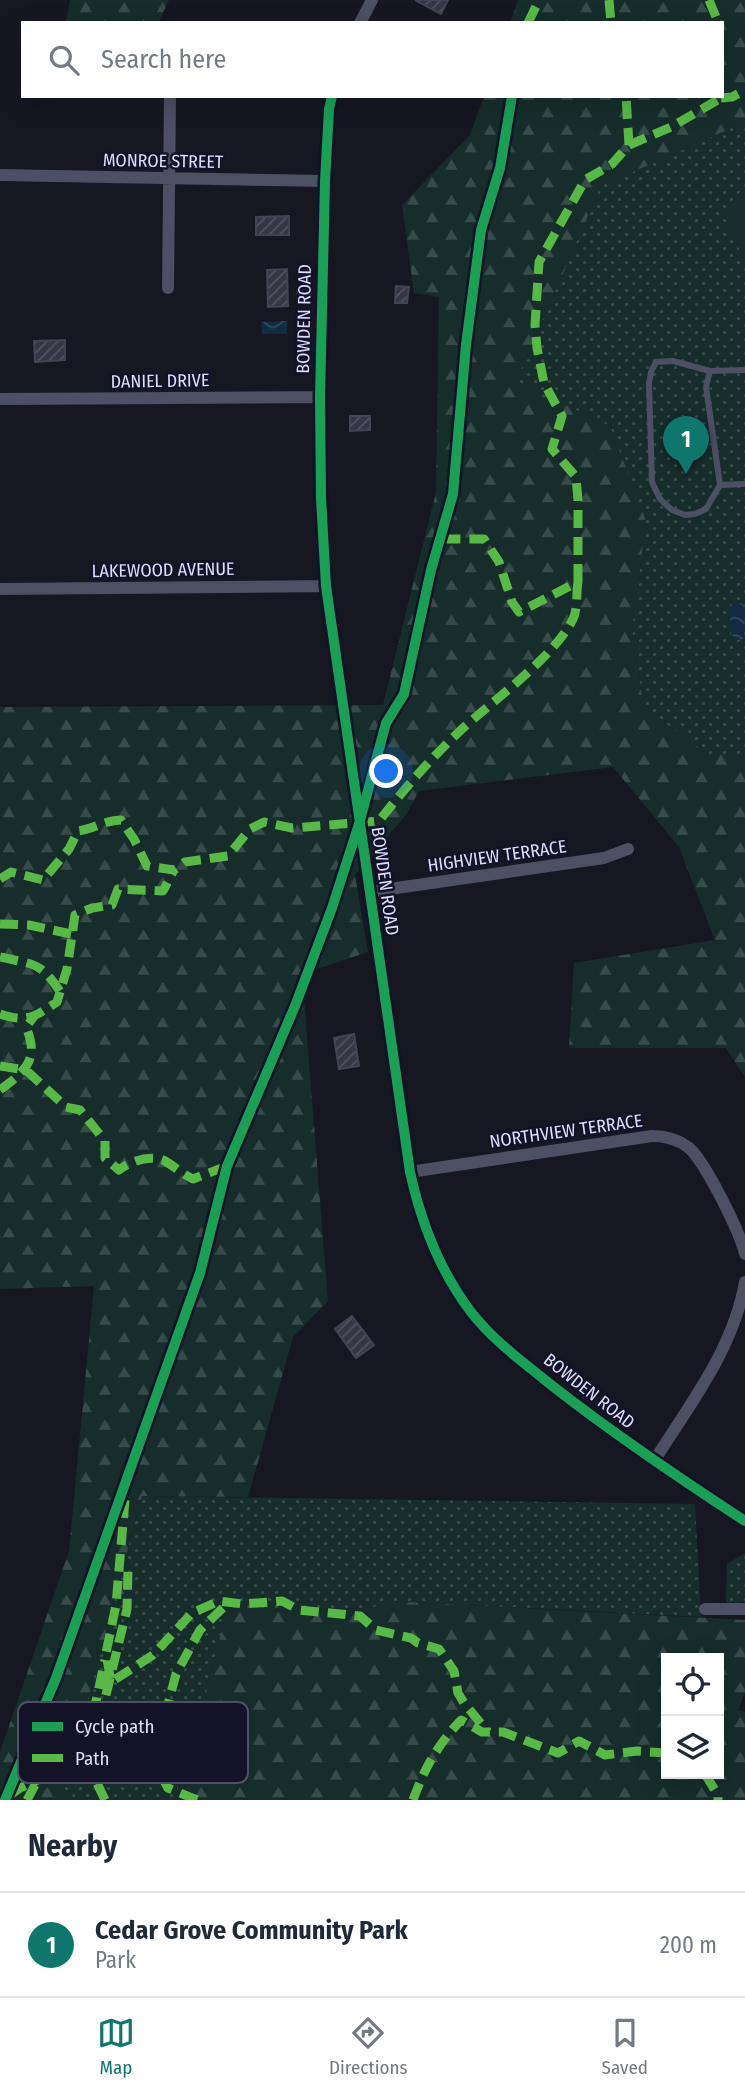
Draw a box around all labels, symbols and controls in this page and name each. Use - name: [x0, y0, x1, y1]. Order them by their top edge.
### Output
- search box: [21, 21, 724, 98]
- icon: search: [45, 41, 83, 79]
- text: Search here: [101, 44, 226, 75]
- street label: MONROE STREET: [103, 149, 224, 173]
- street label: BOWDEN ROAD: [292, 264, 316, 374]
- street label: DANIEL DRIVE: [111, 369, 209, 393]
- pin: 1: [663, 416, 709, 474]
- street label: LAKEWOOD AVENUE: [91, 558, 235, 582]
- your location: [369, 754, 403, 788]
- street label: BOWDEN ROAD: [366, 825, 404, 937]
- street label: HIGHVIEW TERRACE: [426, 835, 568, 877]
- street label: NORTHVIEW TERRACE: [488, 1109, 644, 1153]
- street label: BOWDEN ROAD: [539, 1349, 639, 1433]
- map controls: [661, 1653, 724, 1779]
- button: locate: [661, 1653, 724, 1716]
- legend: [18, 1702, 248, 1783]
- text: Cycle path: [75, 1715, 154, 1738]
- button: layers: [661, 1716, 724, 1779]
- text: Path: [75, 1747, 110, 1770]
- text: Nearby: [28, 1828, 117, 1864]
- text: Cedar Grove Community Park: [95, 1915, 408, 1946]
- text: 1: [46, 1931, 56, 1959]
- text: 200 m: [660, 1931, 717, 1959]
- text: Park: [95, 1946, 136, 1974]
- tab: Map: [97, 2014, 135, 2079]
- tab: Directions: [329, 2014, 408, 2079]
- tab: Saved: [602, 2014, 648, 2079]

